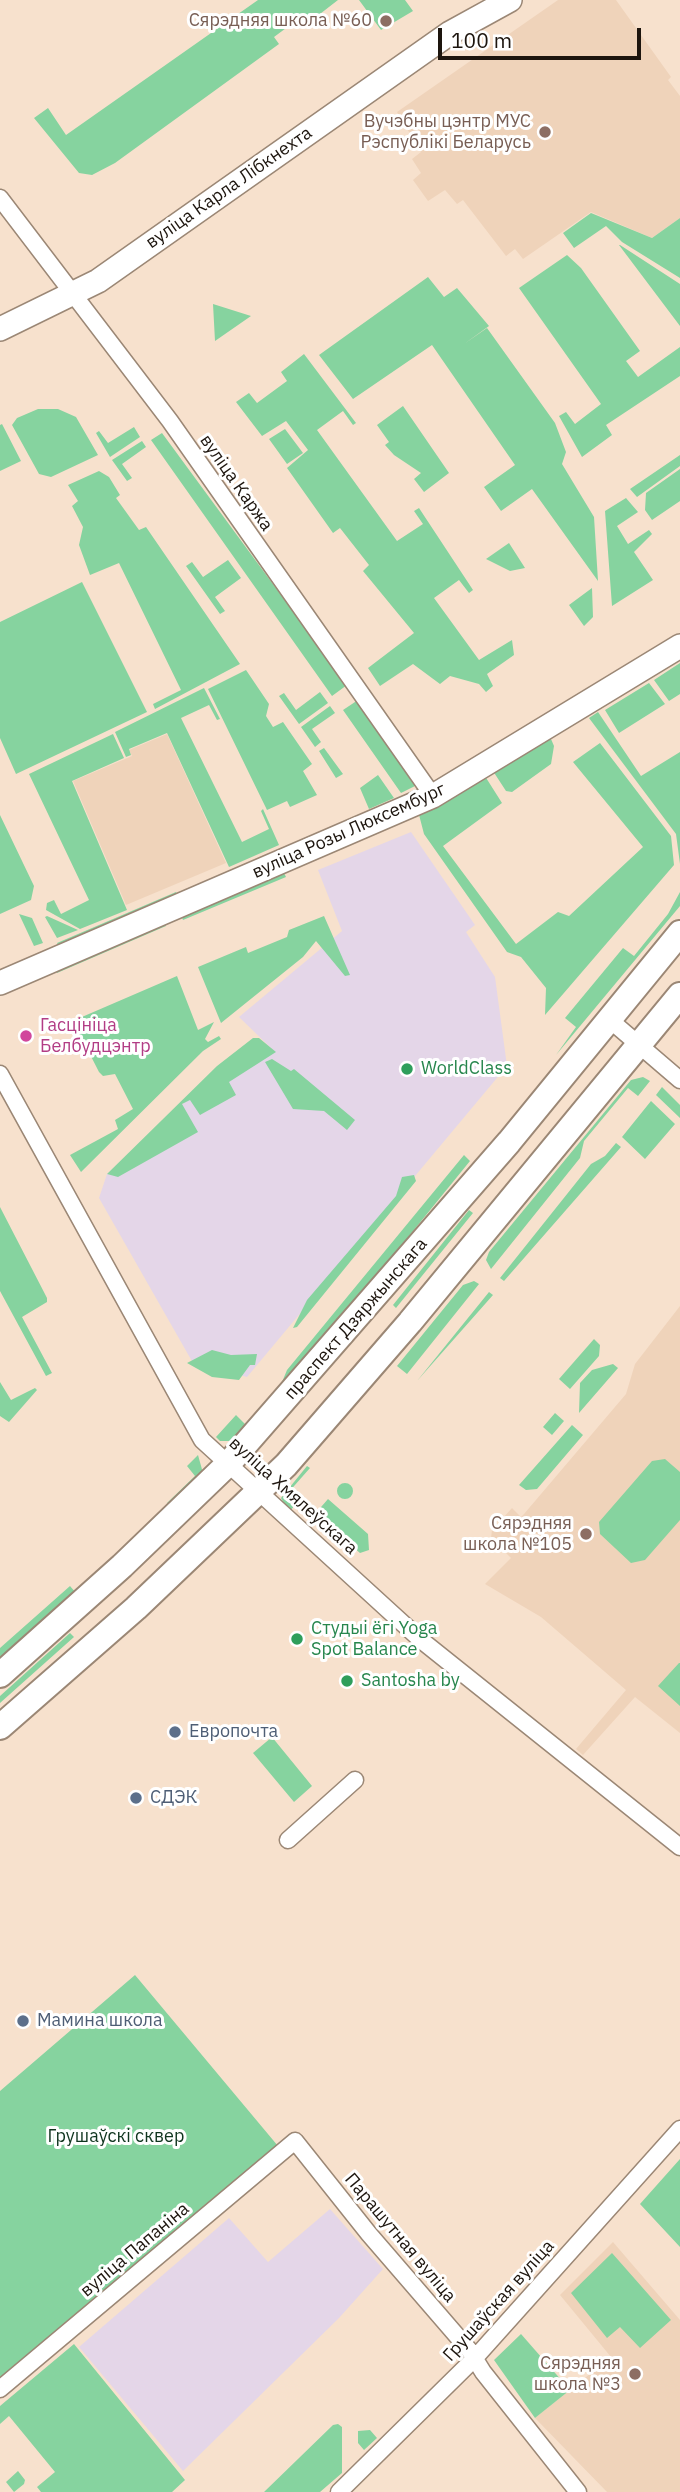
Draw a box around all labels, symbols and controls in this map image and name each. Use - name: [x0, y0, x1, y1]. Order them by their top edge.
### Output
- place label: Сярэдняя школа №60: [189, 10, 372, 32]
- marker: Сярэдняя школа №60: [378, 13, 394, 29]
- scale bar: [442, 14, 645, 58]
- text: 100 m: [451, 26, 512, 54]
- place label: Вучэбны цэнтр МУС Рэспублікі Беларусь: [361, 111, 531, 154]
- street label: вуліца Карла Лібкнехта: [142, 122, 316, 254]
- marker: Вучэбны цэнтр МУС Рэспублікі Беларусь: [537, 124, 553, 140]
- street label: вуліца Каржа: [195, 431, 277, 535]
- street label: вуліца Розы Люксембург: [249, 779, 449, 883]
- place label: Гасцініца Белбудцэнтр: [40, 1015, 151, 1058]
- marker: Гасцініца Белбудцэнтр: [18, 1028, 34, 1044]
- place label: WorldClass: [421, 1058, 512, 1080]
- marker: WorldClass: [399, 1061, 415, 1077]
- street label: праспект Дзяржынскага: [280, 1234, 432, 1404]
- street label: вуліца Хмялеўскага: [224, 1433, 362, 1559]
- place label: Сярэдняя школа №105: [463, 1513, 572, 1556]
- marker: Сярэдняя школа №105: [578, 1526, 594, 1542]
- place label: Студыі ёгі Yoga Spot Balance: [311, 1618, 437, 1660]
- marker: Студыі ёгі Yoga Spot Balance: [289, 1631, 305, 1647]
- place label: Santosha by: [361, 1670, 460, 1692]
- marker: Santosha by: [339, 1673, 355, 1689]
- place label: Европочта: [189, 1721, 278, 1743]
- marker: Европочта: [167, 1724, 183, 1740]
- place label: СДЭК: [150, 1787, 197, 1809]
- marker: СДЭК: [128, 1790, 144, 1806]
- place label: Мамина школа: [37, 2010, 163, 2032]
- marker: Мамина школа: [15, 2013, 31, 2029]
- park label: Грушаўскі сквер: [48, 2126, 184, 2148]
- street label: Парашутная вуліца: [340, 2169, 460, 2307]
- street label: вуліца Папаніна: [76, 2198, 194, 2302]
- street label: Грушаўская вуліца: [439, 2236, 559, 2366]
- place label: Сярэдняя школа №3: [534, 2353, 621, 2396]
- marker: Сярэдняя школа №3: [627, 2366, 643, 2382]

